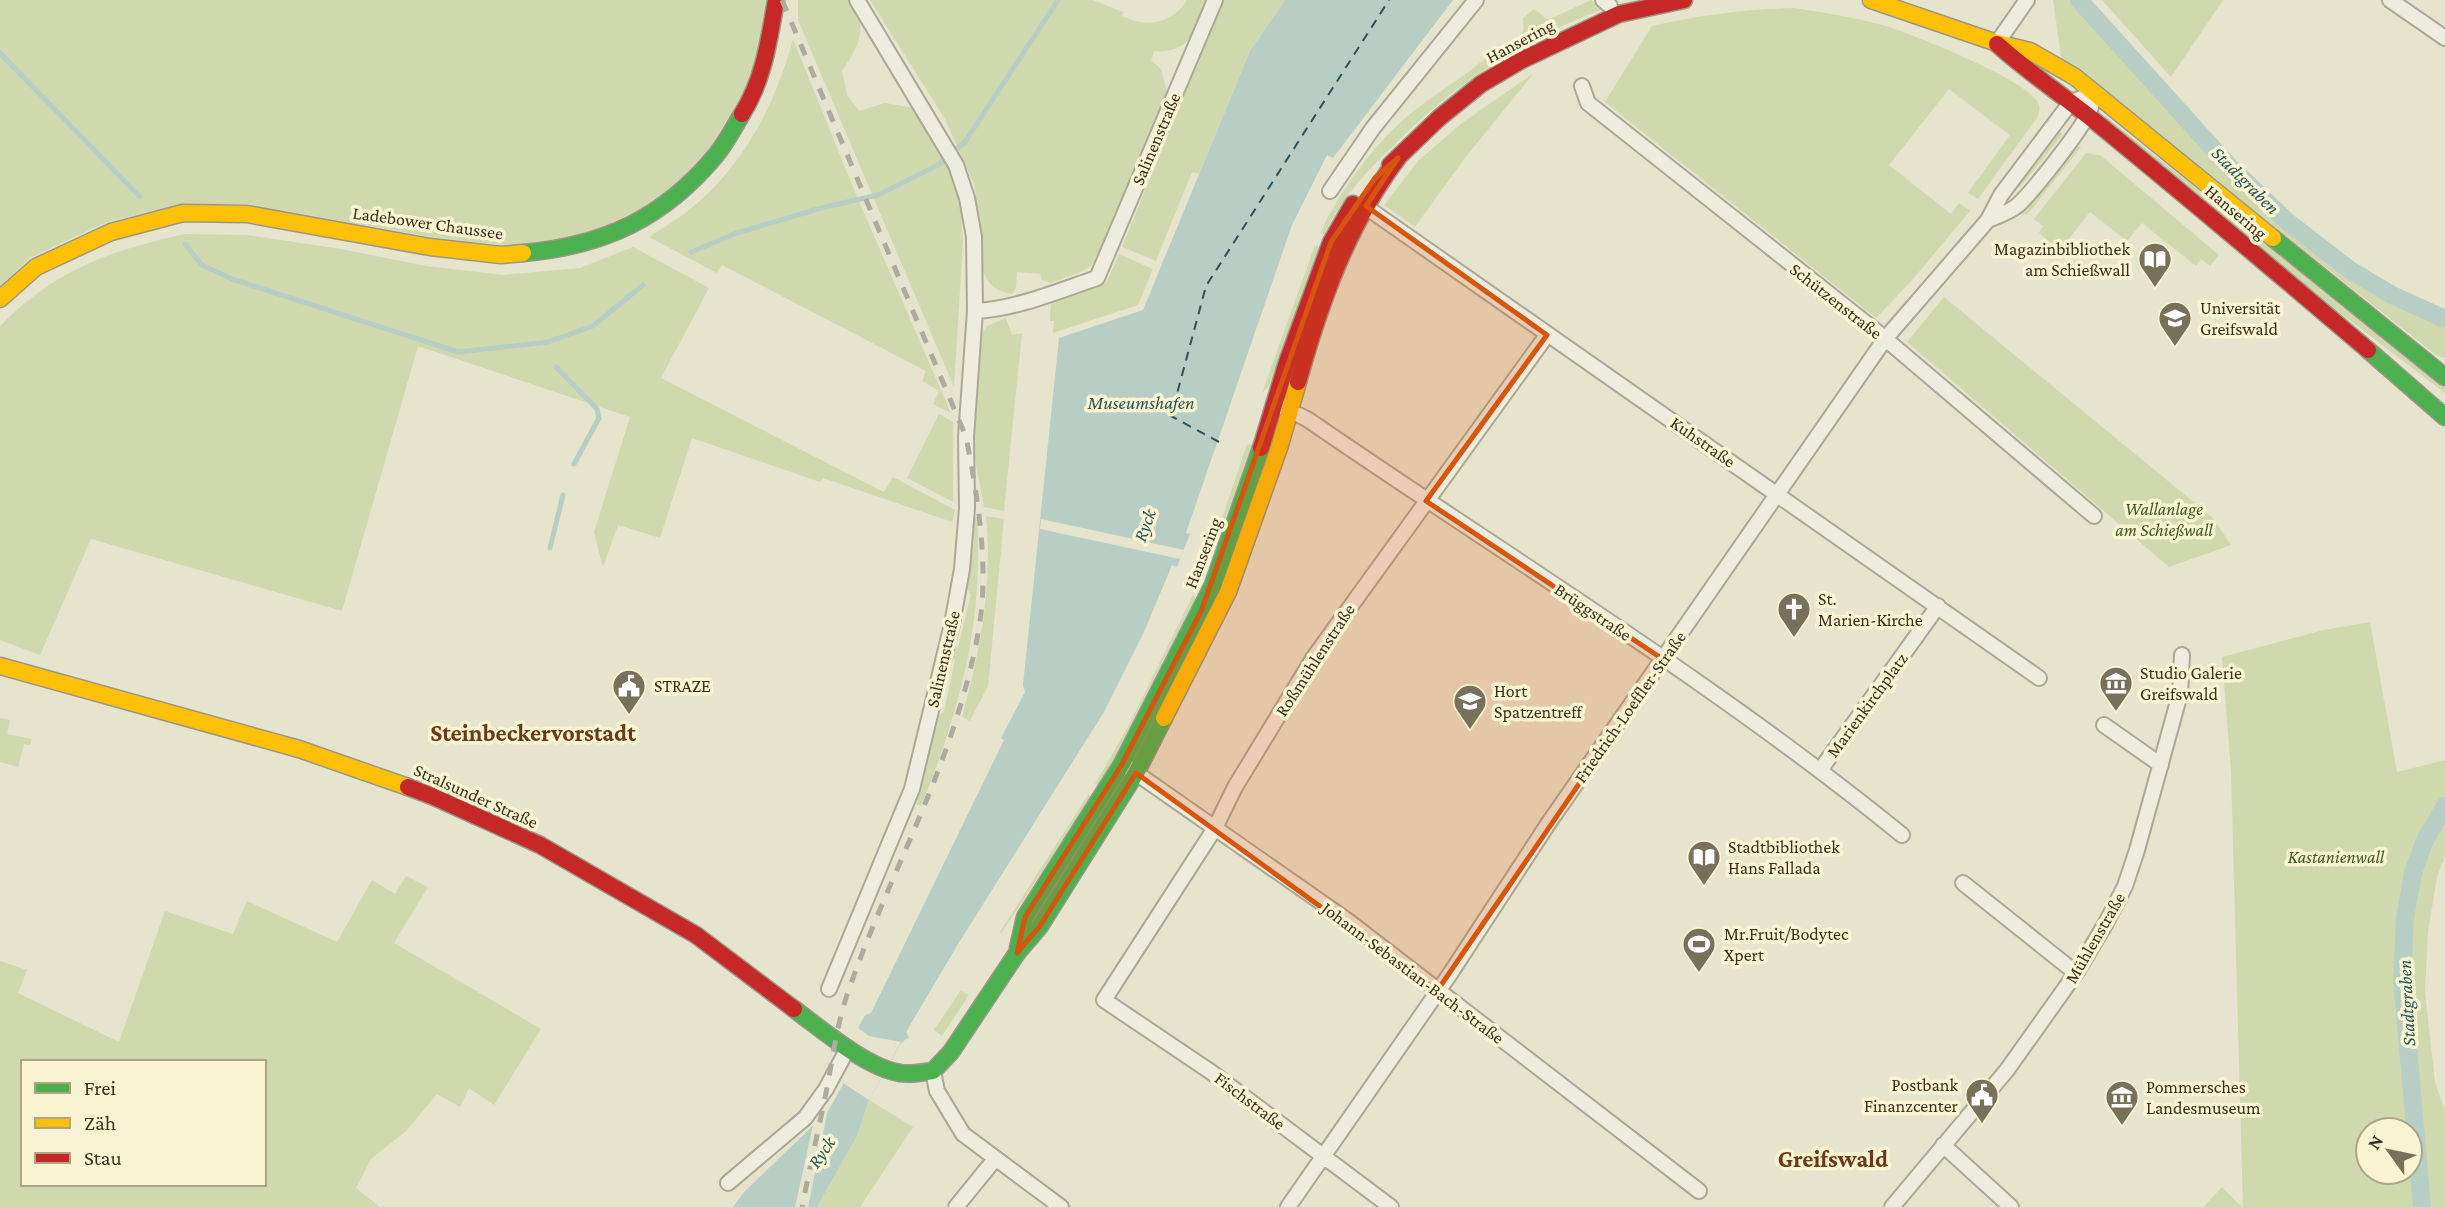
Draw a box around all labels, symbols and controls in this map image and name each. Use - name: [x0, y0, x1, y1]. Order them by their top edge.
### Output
- street label: Hansering: [1483, 15, 1558, 67]
- street label: Salinenstraße: [1127, 90, 1185, 188]
- water label: Stadtgraben: [2208, 142, 2284, 218]
- street label: Hansering: [2201, 180, 2271, 244]
- street label: Ladebower Chaussee: [352, 203, 505, 243]
- place label: Magazinbibliothek am Schießwall: [1994, 239, 2130, 280]
- library icon: Magazinbibliothek am Schießwall: [2136, 240, 2174, 289]
- street label: Schützenstraße: [1786, 259, 1886, 343]
- place label: Universität Greifswald: [2200, 298, 2281, 339]
- school or university icon: Universität Greifswald: [2156, 299, 2194, 348]
- water label: Museumshafen: [1086, 392, 1195, 413]
- street label: Kuhstraße: [1667, 412, 1739, 472]
- park label: Wallanlage am Schießwall: [2115, 499, 2213, 540]
- water label: Ryck: [1129, 505, 1160, 544]
- street label: Hansering: [1180, 514, 1226, 591]
- street label: Brüggstraße: [1551, 579, 1635, 645]
- place label: St. Marien-Kirche: [1818, 589, 1923, 630]
- church icon: St. Marien-Kirche: [1775, 590, 1813, 639]
- street label: Roßmühlenstraße: [1271, 600, 1359, 720]
- street label: Salinenstraße: [922, 609, 964, 709]
- street label: Friedrich-Loeffler-Straße: [1570, 627, 1690, 787]
- street label: Marienkirchplatz: [1822, 649, 1912, 761]
- place label: Studio Galerie Greifswald: [2140, 663, 2242, 704]
- museum icon: Studio Galerie Greifswald: [2097, 664, 2135, 713]
- public building icon: STRAZE: [610, 667, 648, 716]
- place label: STRAZE: [654, 676, 711, 696]
- place label: Hort Spatzentreff: [1494, 681, 1583, 722]
- school or university icon: Hort Spatzentreff: [1451, 682, 1489, 731]
- district label: Steinbeckervorstadt: [430, 719, 636, 746]
- street label: Stralsunder Straße: [411, 760, 541, 832]
- place label: Stadtbibliothek Hans Fallada: [1728, 837, 1840, 878]
- library icon: Stadtbibliothek Hans Fallada: [1685, 838, 1723, 887]
- park label: Kastanienwall: [2288, 847, 2385, 867]
- street label: Mühlenstraße: [2061, 889, 2129, 987]
- street label: Johann-Sebastian-Bach-Straße: [1316, 897, 1508, 1048]
- place label: Mr.Fruit/Bodytec Xpert: [1724, 924, 1849, 965]
- sports icon: Mr.Fruit/Bodytec Xpert: [1680, 925, 1718, 974]
- water label: Stadtgraben: [2394, 959, 2419, 1047]
- legend: [21, 1060, 266, 1186]
- street label: Fischstraße: [1211, 1068, 1289, 1134]
- place label: Postbank Finanzcenter: [1864, 1075, 1959, 1116]
- text: Frei: [84, 1076, 116, 1100]
- public building icon: Postbank Finanzcenter: [1963, 1076, 2001, 1125]
- place label: Pommersches Landesmuseum: [2146, 1077, 2261, 1118]
- museum icon: Pommersches Landesmuseum: [2103, 1078, 2141, 1127]
- text: Zäh: [84, 1111, 116, 1135]
- north arrow: [2354, 1116, 2424, 1186]
- text: N: [2363, 1131, 2388, 1153]
- water label: Ryck: [803, 1132, 840, 1172]
- district label: Greifswald: [1778, 1145, 1888, 1172]
- text: Stau: [84, 1146, 122, 1170]

